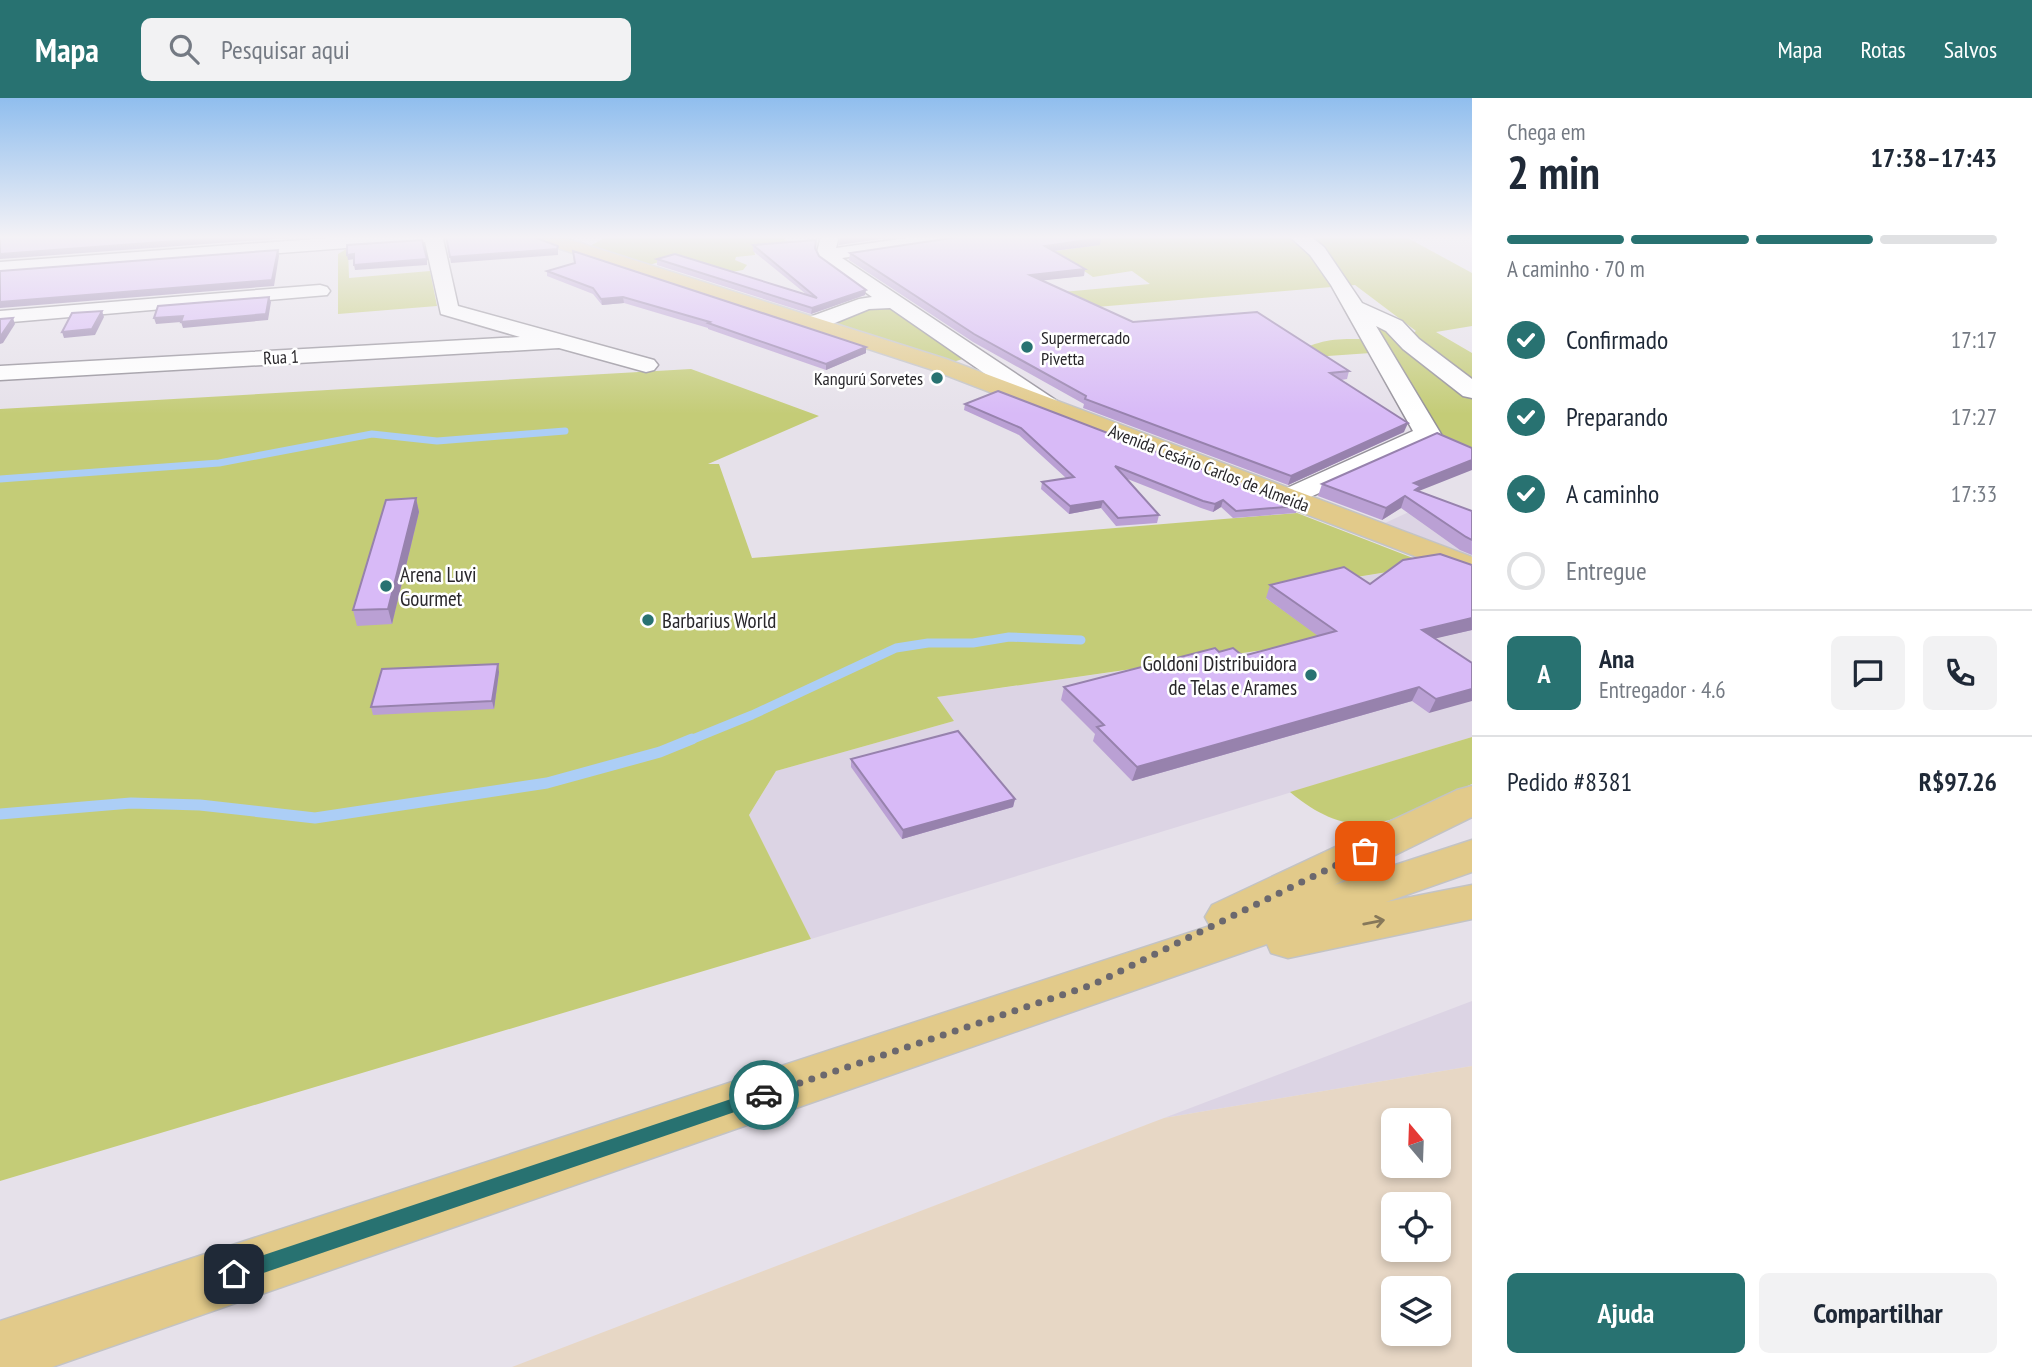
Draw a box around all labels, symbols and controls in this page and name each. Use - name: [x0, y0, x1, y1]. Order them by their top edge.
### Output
- search box: [141, 18, 631, 81]
- text: Mapa: [35, 28, 99, 71]
- icon: search: [165, 30, 203, 68]
- text: Pesquisar aqui: [221, 33, 350, 66]
- text: Mapa: [1778, 34, 1822, 65]
- text: Rotas: [1860, 34, 1906, 65]
- text: Salvos: [1944, 34, 1997, 65]
- text: Chega em: [1507, 117, 1585, 146]
- text: 17:38–17:43: [1870, 141, 1997, 174]
- text: 2 min: [1507, 142, 1600, 202]
- text: A caminho · 70 m: [1507, 254, 1645, 283]
- icon: check: [1507, 321, 1545, 359]
- text: Confirmado: [1566, 323, 1668, 356]
- text: 17:17: [1951, 325, 1997, 354]
- place label: Supermercado Pivetta: [1041, 326, 1130, 370]
- marker: Supermercado Pivetta: [1019, 339, 1035, 355]
- street label: Rua 1: [263, 345, 299, 369]
- place label: Kangurú Sorvetes: [814, 367, 923, 390]
- marker: Kangurú Sorvetes: [929, 370, 945, 386]
- icon: check: [1507, 398, 1545, 436]
- text: Preparando: [1566, 400, 1668, 433]
- text: 17:27: [1951, 402, 1997, 431]
- street label: Avenida Cesário Carlos de Almeida: [1105, 419, 1313, 517]
- icon: check: [1507, 475, 1545, 513]
- text: A caminho: [1566, 477, 1659, 510]
- text: 17:33: [1951, 479, 1997, 508]
- text: Entregue: [1566, 554, 1647, 587]
- place label: Arena Luvi Gourmet: [400, 561, 477, 612]
- marker: Arena Luvi Gourmet: [378, 578, 394, 594]
- place label: Barbarius World: [662, 607, 776, 634]
- marker: Barbarius World: [640, 612, 656, 628]
- button: chat: [1831, 636, 1905, 710]
- button: phone: [1923, 636, 1997, 710]
- text: Ana: [1599, 642, 1634, 675]
- place label: Goldoni Distribuidora de Telas e Arames: [1142, 650, 1297, 701]
- text: A: [1537, 657, 1551, 690]
- marker: Goldoni Distribuidora de Telas e Arames: [1303, 667, 1319, 683]
- text: Entregador · 4.6: [1599, 675, 1726, 704]
- text: Pedido #8381: [1507, 765, 1632, 798]
- text: R$97.26: [1919, 765, 1997, 798]
- pin: [1335, 821, 1395, 881]
- icon: bag: [1346, 832, 1384, 870]
- one-way arrow: [1362, 915, 1385, 929]
- courier: [729, 1060, 799, 1130]
- icon: car: [745, 1076, 783, 1114]
- north arrow: [1381, 1108, 1451, 1178]
- map controls: [1381, 1108, 1451, 1346]
- button: locate: [1381, 1192, 1451, 1262]
- pin: [204, 1244, 264, 1304]
- icon: home: [215, 1255, 253, 1293]
- button: Ajuda: [1507, 1273, 1745, 1353]
- button: Compartilhar: [1759, 1273, 1997, 1353]
- button: layers: [1381, 1276, 1451, 1346]

